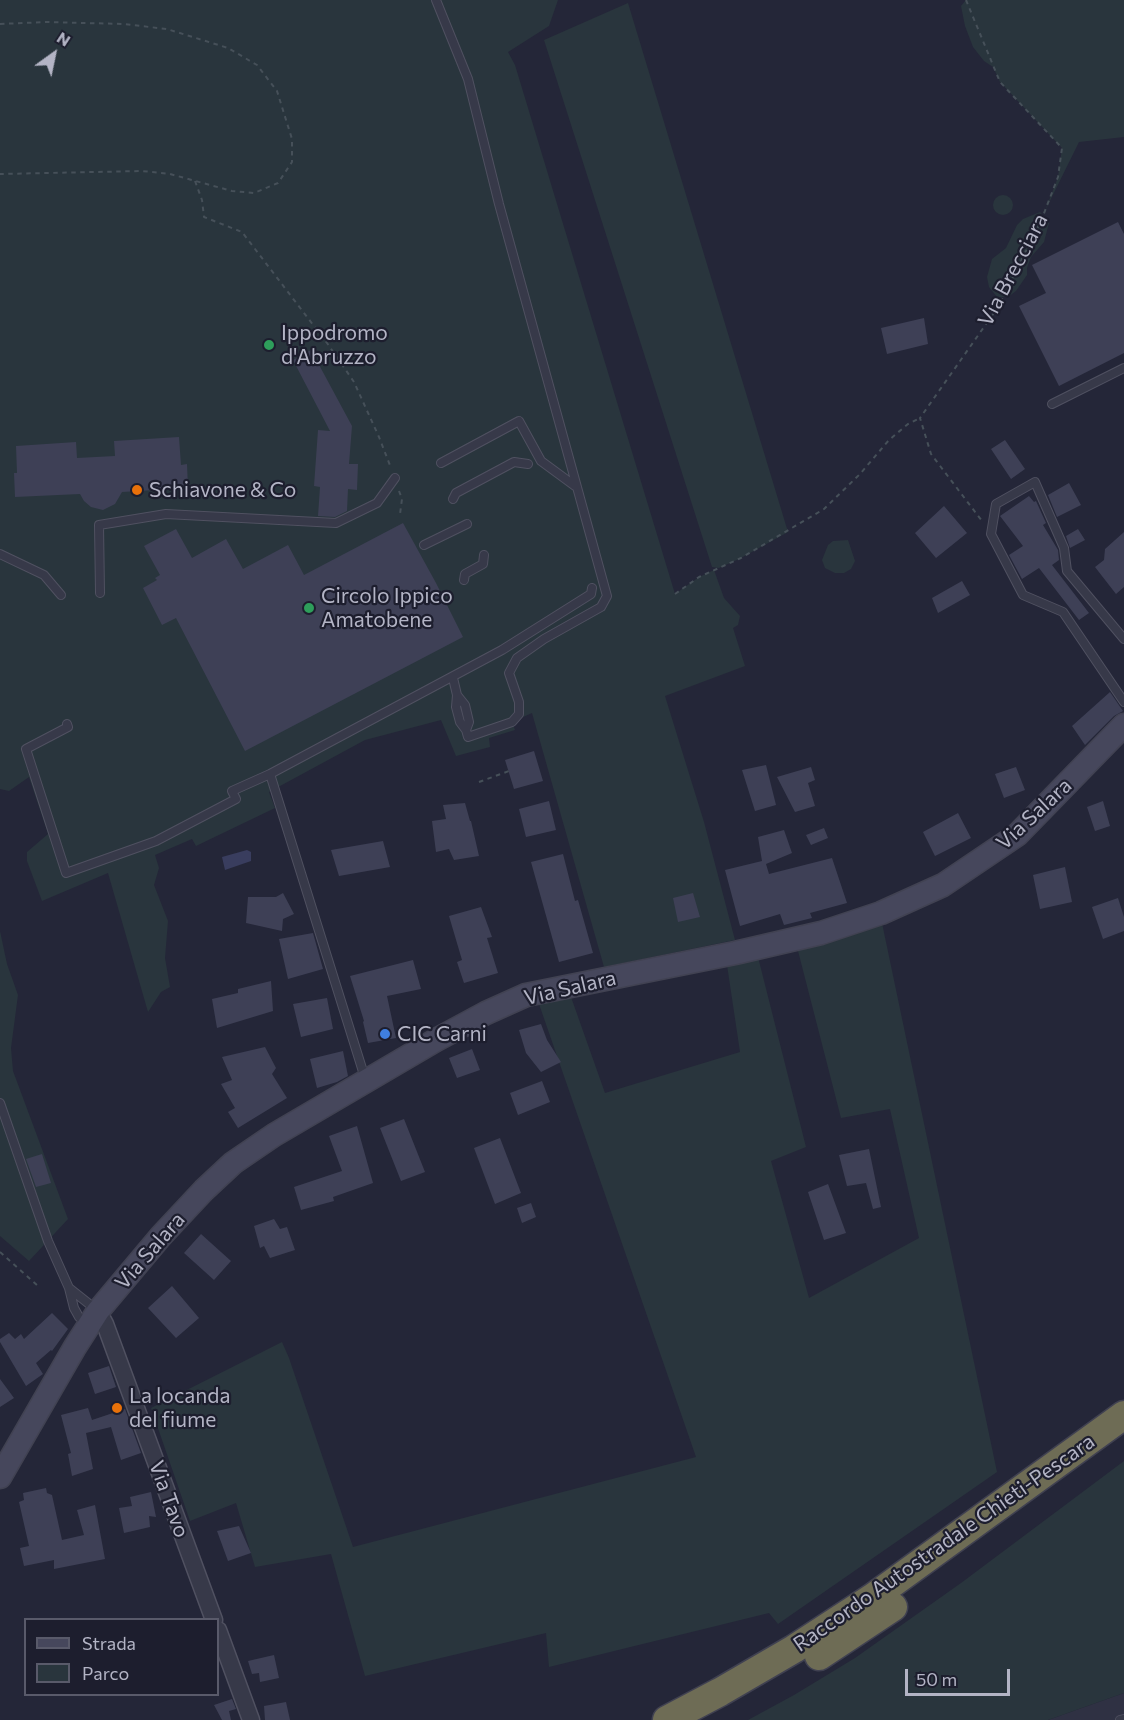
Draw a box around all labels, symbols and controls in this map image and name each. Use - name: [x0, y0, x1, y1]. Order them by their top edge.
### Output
- north arrow: [24, 24, 84, 84]
- text: N: [54, 27, 74, 50]
- street label: Via Brecciara: [973, 209, 1053, 331]
- place label: Ippodromo d'Abruzzo: [281, 320, 388, 370]
- marker: Ippodromo d'Abruzzo: [262, 338, 276, 352]
- place label: Schiavone & Co: [149, 477, 296, 503]
- marker: Schiavone & Co: [130, 483, 144, 497]
- place label: Circolo Ippico Amatobene: [321, 583, 453, 633]
- marker: Circolo Ippico Amatobene: [302, 601, 316, 615]
- street label: Via Salara: [991, 773, 1077, 855]
- street label: Via Salara: [522, 965, 618, 1011]
- place label: CIC Carni: [397, 1021, 487, 1047]
- marker: CIC Carni: [378, 1027, 392, 1041]
- street label: Via Salara: [110, 1207, 190, 1295]
- place label: La locanda del fiume: [129, 1383, 230, 1433]
- marker: La locanda del fiume: [110, 1401, 124, 1415]
- street label: Raccordo Autostradale Chieti-Pescara: [788, 1429, 1100, 1657]
- street label: Via Tavo: [143, 1457, 195, 1541]
- legend: [24, 1618, 219, 1696]
- text: Strada: [82, 1632, 136, 1654]
- scale bar: [908, 1657, 1013, 1695]
- text: Parco: [82, 1662, 129, 1684]
- text: 50 m: [916, 1668, 957, 1690]

